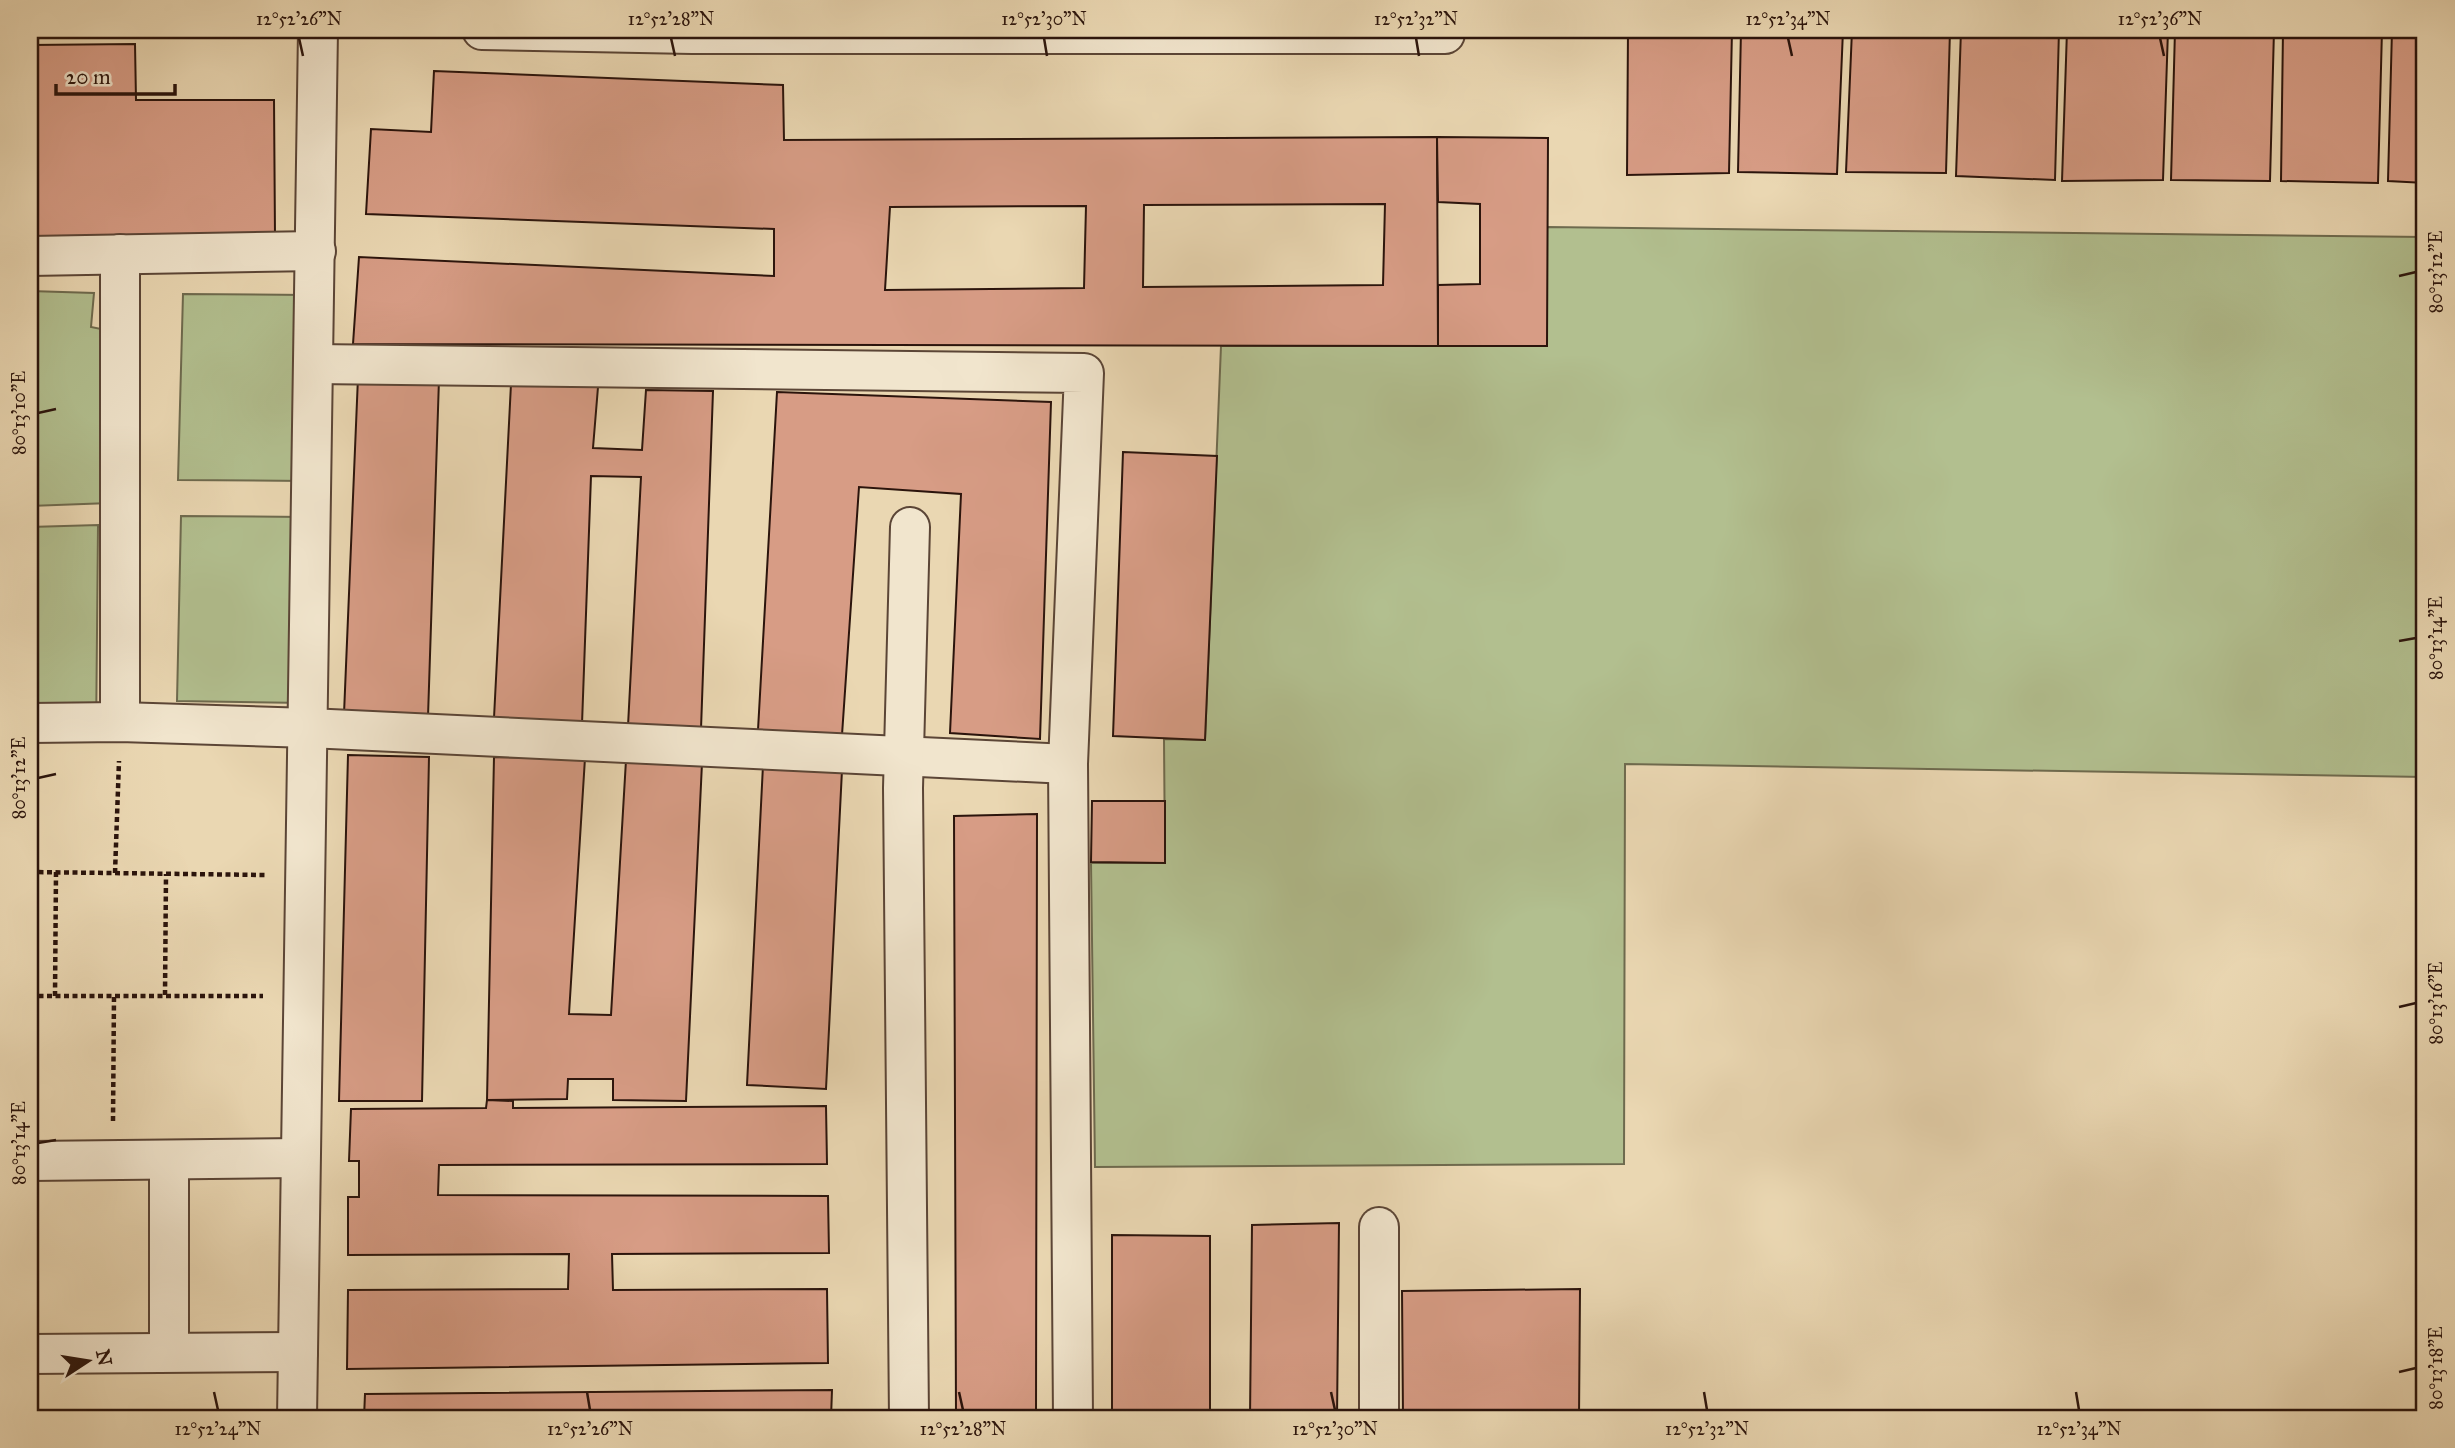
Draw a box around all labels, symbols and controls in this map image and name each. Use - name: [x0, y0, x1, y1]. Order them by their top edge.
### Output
- text: 12°52'26"N: [256, 8, 342, 30]
- text: 12°52'28"N: [628, 8, 714, 30]
- text: 12°52'30"N: [1001, 8, 1087, 30]
- text: 12°52'32"N: [1374, 8, 1458, 30]
- text: 12°52'34"N: [1745, 8, 1831, 30]
- text: 12°52'36"N: [2118, 8, 2202, 30]
- scale bar: [56, 52, 175, 96]
- text: 20 m: [66, 64, 111, 90]
- text: 80°13'12"E: [2425, 231, 2447, 313]
- text: 80°13'10"E: [8, 371, 30, 455]
- text: 80°13'14"E: [2425, 596, 2447, 680]
- text: 80°13'12"E: [8, 737, 30, 819]
- text: 80°13'16"E: [2425, 961, 2447, 1044]
- text: 80°13'14"E: [8, 1101, 30, 1185]
- north arrow: [52, 1326, 122, 1396]
- text: 80°13'18"E: [2425, 1326, 2447, 1410]
- text: N: [91, 1347, 117, 1368]
- text: 12°52'24"N: [175, 1418, 261, 1440]
- text: 12°52'26"N: [547, 1418, 633, 1440]
- text: 12°52'28"N: [920, 1418, 1006, 1440]
- text: 12°52'30"N: [1292, 1418, 1378, 1440]
- text: 12°52'32"N: [1665, 1418, 1749, 1440]
- text: 12°52'34"N: [2036, 1418, 2122, 1440]

